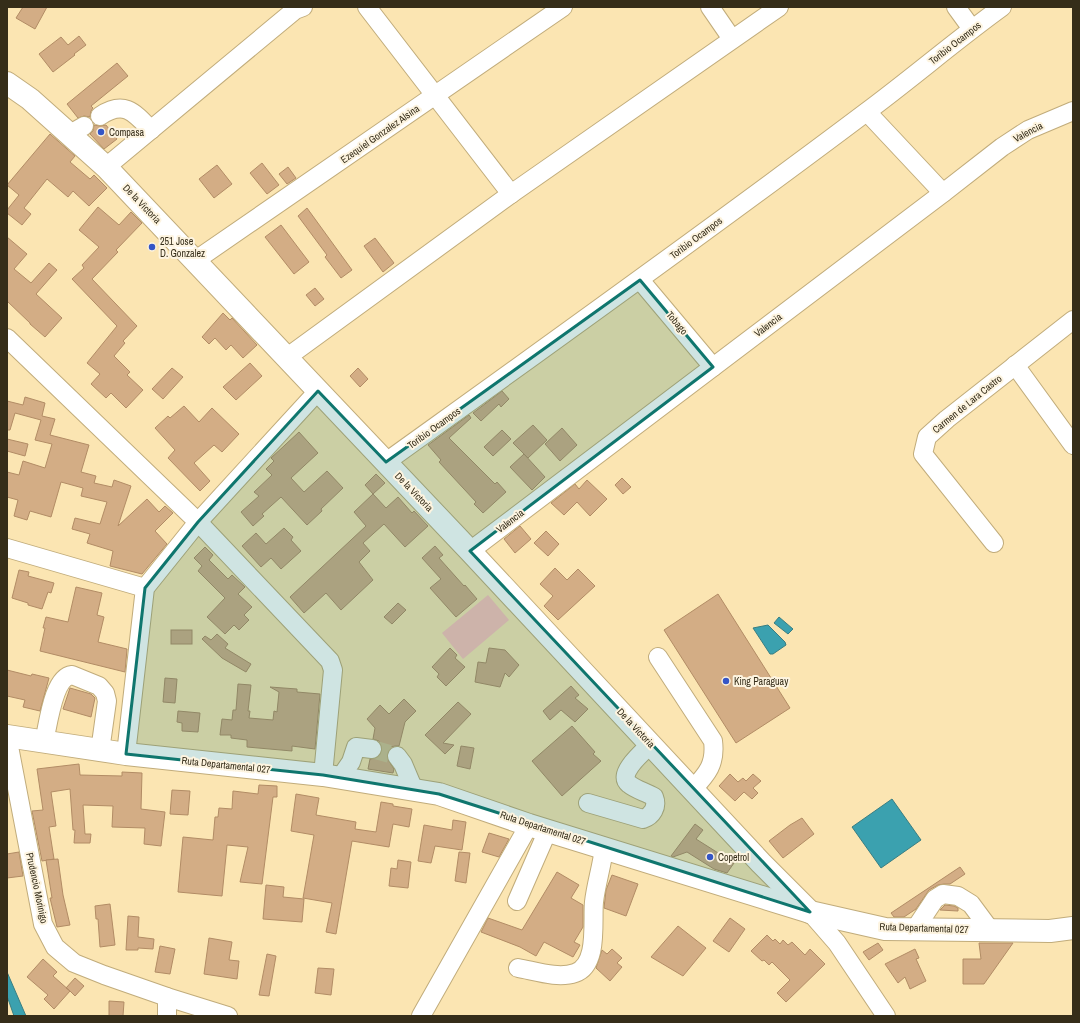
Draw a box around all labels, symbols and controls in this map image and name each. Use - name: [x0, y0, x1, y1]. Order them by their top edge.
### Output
- street label: Toribio Ocampos: [926, 19, 984, 67]
- street label: Ezequiel Gonzalez Alsina: [338, 102, 422, 166]
- street label: Valencia: [1011, 119, 1045, 145]
- place label: Compasa: [109, 126, 145, 139]
- marker: Compasa: [96, 127, 106, 137]
- street label: De la Victoria: [120, 182, 164, 227]
- street label: Toribio Ocampos: [667, 214, 725, 262]
- place label: 251 Jose D. Gonzalez: [160, 235, 205, 260]
- marker: 251 Jose D. Gonzalez: [147, 242, 157, 252]
- street label: Tobago: [663, 309, 691, 338]
- street label: Valencia: [752, 310, 785, 340]
- street label: Carmen de Lara Castro: [930, 372, 1005, 436]
- street label: Toribio Ocampos: [405, 404, 463, 452]
- street label: De la Victoria: [392, 470, 436, 515]
- street label: Valencia: [494, 506, 527, 536]
- place label: King Paraguay: [734, 675, 789, 688]
- marker: King Paraguay: [721, 676, 731, 686]
- street label: De la Victoria: [614, 705, 658, 751]
- street label: Ruta Departamental 027: [181, 754, 272, 776]
- street label: Ruta Departamental 027: [499, 808, 588, 848]
- street label: Prudencio Morinigo: [23, 851, 51, 925]
- place label: Copetrol: [718, 851, 749, 864]
- marker: Copetrol: [705, 852, 715, 862]
- street label: Ruta Departamental 027: [879, 920, 969, 936]

